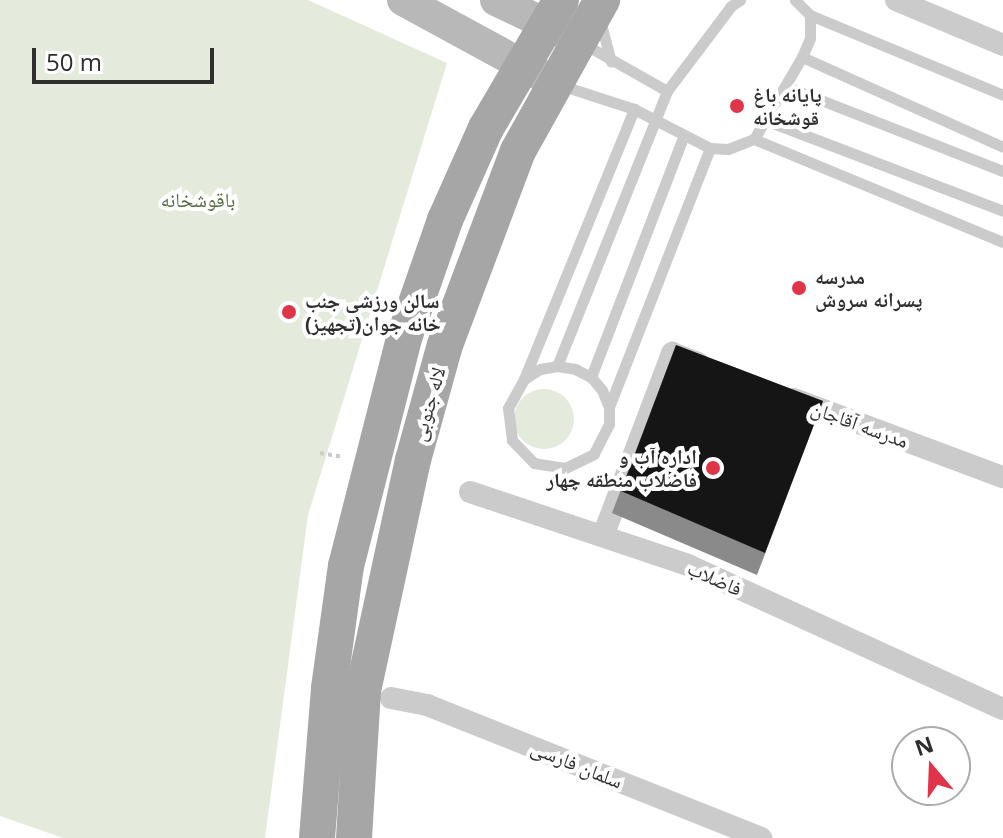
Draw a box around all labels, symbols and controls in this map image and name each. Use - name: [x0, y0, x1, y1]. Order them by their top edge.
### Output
- scale bar: [36, 32, 218, 82]
- text: 50 m: [46, 45, 102, 78]
- place label: پایانه باغ قوشخانه: [753, 82, 822, 129]
- marker: پایانه باغ قوشخانه: [728, 97, 746, 115]
- park label: باقوشخانه: [161, 187, 235, 211]
- place label: مدرسه پسرانه سروش: [815, 264, 922, 311]
- marker: مدرسه پسرانه سروش: [790, 279, 808, 297]
- place label: سالن ورزشی جنب خانه جوان(تجهیز): [305, 288, 441, 335]
- marker: سالن ورزشی جنب خانه جوان(تجهیز): [280, 303, 298, 321]
- street label: لاله جنوبی: [406, 364, 450, 444]
- street label: مدرسه آقاجان: [808, 395, 912, 453]
- place label: اداره آب و فاضلاب منطقه چهار: [546, 444, 697, 491]
- marker: اداره آب و فاضلاب منطقه چهار: [704, 459, 722, 477]
- street label: فاضلاب: [684, 555, 746, 601]
- north arrow: [891, 726, 971, 806]
- text: N: [910, 728, 937, 762]
- street label: سلمان فارسی: [528, 735, 626, 793]

